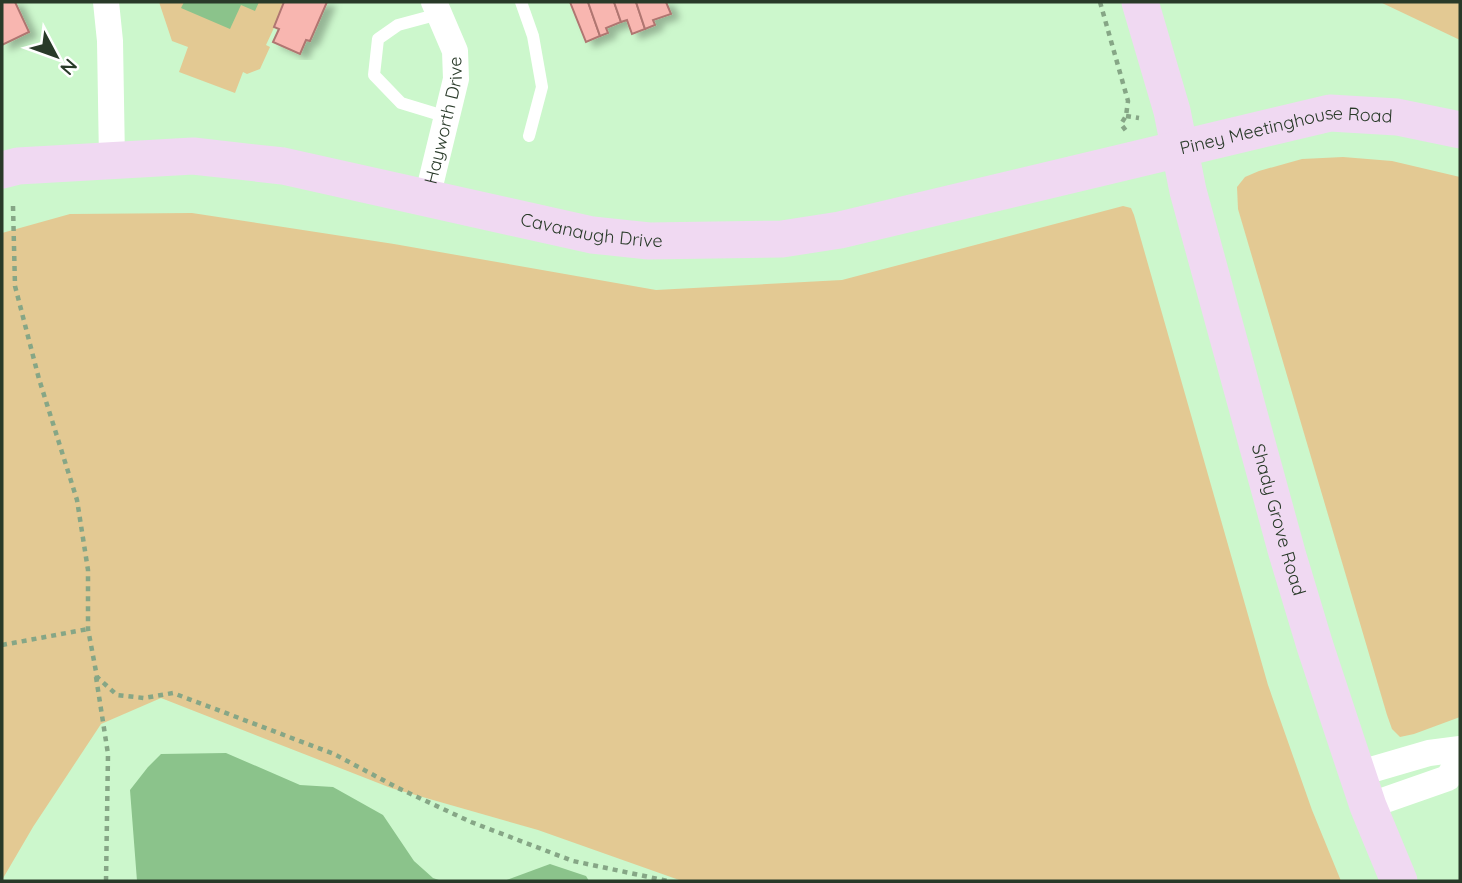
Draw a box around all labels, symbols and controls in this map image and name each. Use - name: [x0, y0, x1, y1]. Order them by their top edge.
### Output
- north arrow: [21, 21, 91, 91]
- text: N: [55, 54, 82, 80]
- street label: Hayworth Drive: [419, 56, 467, 186]
- street label: Piney Meetinghouse Road: [1177, 101, 1393, 159]
- street label: Cavanaugh Drive: [518, 207, 663, 252]
- street label: Shady Grove Road: [1247, 441, 1311, 598]

